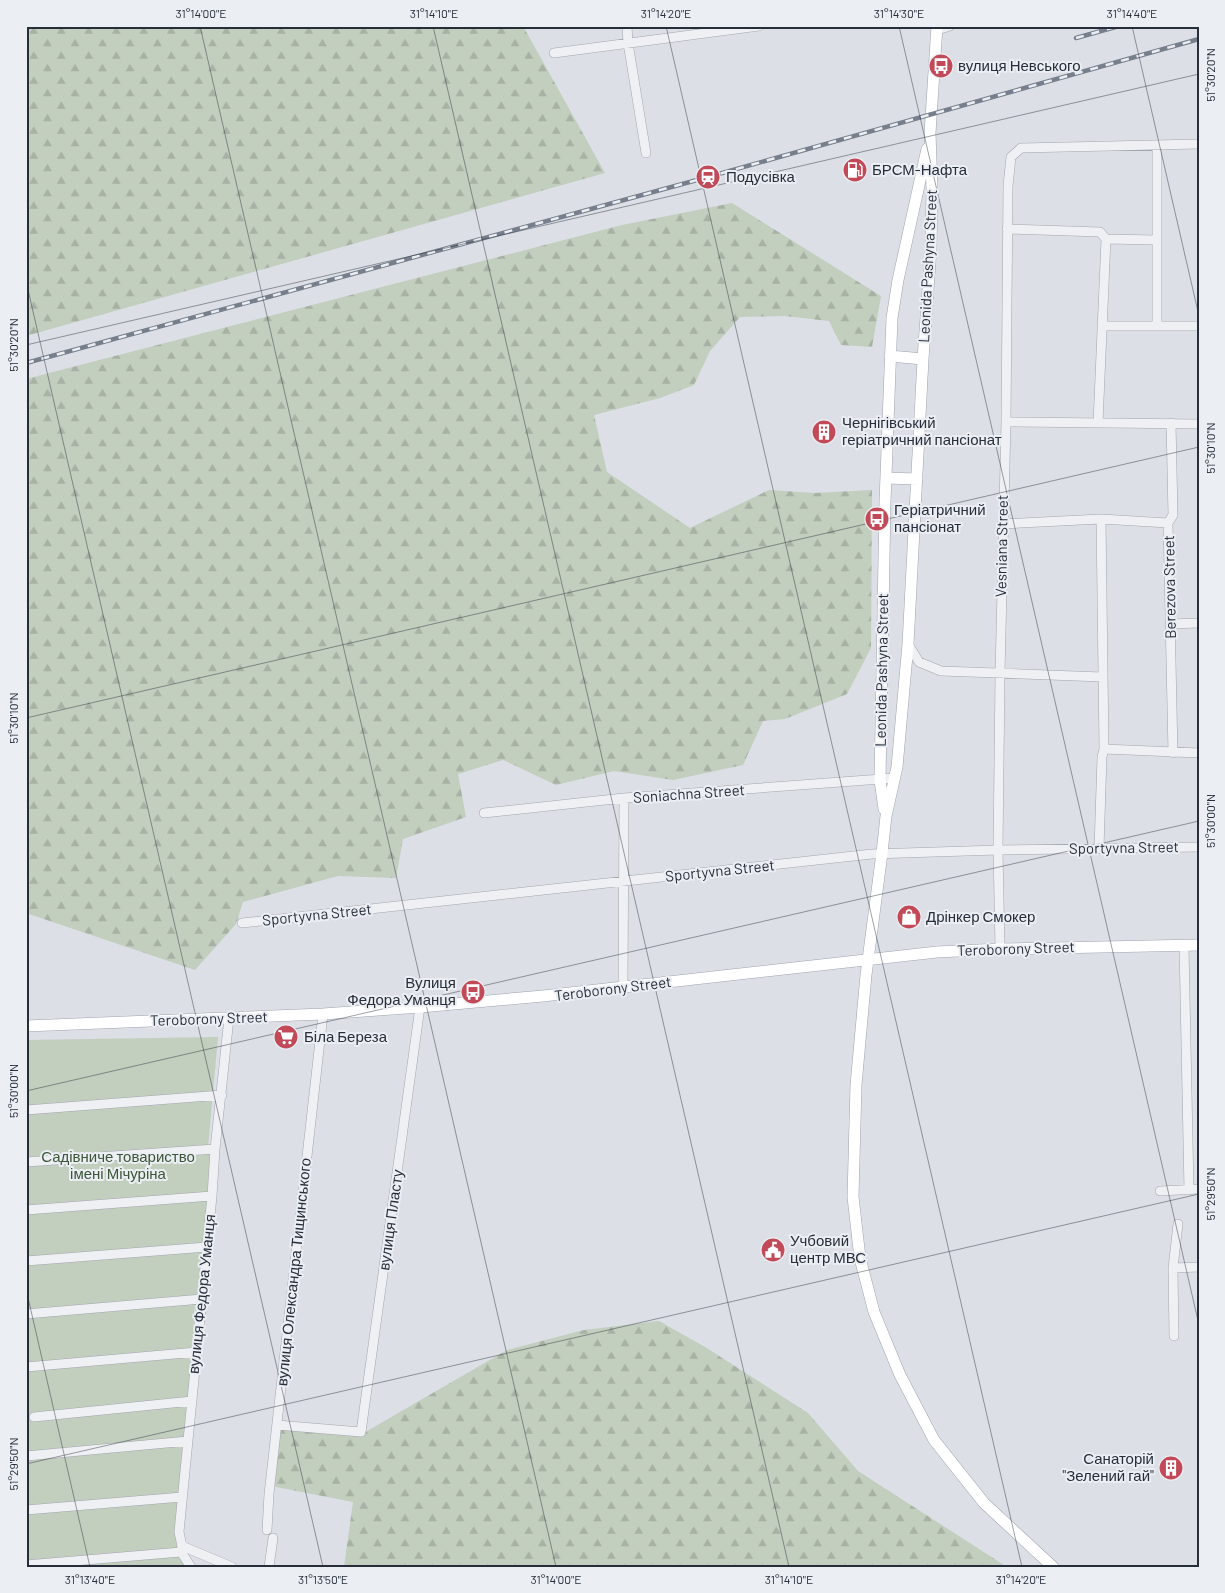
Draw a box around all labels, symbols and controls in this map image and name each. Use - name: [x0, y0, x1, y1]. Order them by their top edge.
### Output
- text: 31°14'00"E: [175, 6, 227, 20]
- text: 31°14'10"E: [410, 6, 458, 20]
- text: 31°14'20"E: [641, 6, 691, 20]
- text: 31°14'30"E: [874, 6, 924, 20]
- text: 31°14'40"E: [1107, 6, 1157, 20]
- text: 51°30'20"N: [1203, 48, 1217, 102]
- bus stop icon: вулиця Невського: [928, 53, 954, 79]
- place label: вулиця Невського: [958, 56, 1081, 74]
- fuel station icon: БРСМ-Нафта: [842, 157, 868, 183]
- place label: БРСМ-Нафта: [872, 160, 968, 178]
- station icon: Подусівка: [695, 164, 721, 190]
- place label: Подусівка: [726, 167, 796, 185]
- street label: Leonida Pashyna Street: [914, 189, 940, 343]
- text: 51°30'20"N: [6, 318, 20, 372]
- place label: Чернігівський геріатричний пансіонат: [842, 413, 1002, 448]
- building icon: Чернігівський геріатричний пансіонат: [811, 419, 837, 445]
- text: 51°30'10"N: [1203, 422, 1217, 474]
- street label: Vesniana Street: [991, 495, 1011, 597]
- place label: Геріатричний пансіонат: [894, 500, 986, 535]
- bus stop icon: Геріатричний пансіонат: [864, 506, 890, 532]
- street label: Berezova Street: [1159, 535, 1179, 639]
- street label: Leonida Pashyna Street: [871, 593, 891, 747]
- text: 51°30'10"N: [6, 692, 20, 744]
- street label: Soniachna Street: [632, 780, 745, 806]
- text: 51°30'00"N: [1203, 794, 1217, 848]
- street label: Sportyvna Street: [1069, 837, 1179, 857]
- street label: Sportyvna Street: [664, 855, 776, 885]
- street label: Sportyvna Street: [261, 899, 373, 929]
- shop icon: Дрінкер Смокер: [896, 904, 922, 930]
- place label: Дрінкер Смокер: [926, 907, 1035, 925]
- street label: Teroborony Street: [957, 937, 1075, 959]
- street label: Teroborony Street: [553, 972, 672, 1004]
- place label: Вулиця Федора Уманця: [347, 973, 456, 1008]
- bus stop icon: Вулиця Федора Уманця: [460, 979, 486, 1005]
- street label: Teroborony Street: [150, 1007, 268, 1029]
- supermarket icon: Біла Береза: [273, 1024, 299, 1050]
- place label: Біла Береза: [304, 1027, 388, 1045]
- text: 51°30'00"N: [6, 1064, 20, 1118]
- park label: Садівниче товариство імені Мічуріна: [41, 1147, 195, 1182]
- street label: вулиця Олександра Тищинського: [272, 1157, 314, 1387]
- text: 51°29'50"N: [1203, 1167, 1217, 1221]
- street label: вулиця Пласту: [374, 1168, 406, 1271]
- street label: вулиця Федора Уманця: [184, 1213, 218, 1375]
- place label: Учбовий центр МВС: [790, 1231, 866, 1266]
- public building icon: Учбовий центр МВС: [760, 1237, 786, 1263]
- text: 51°29'50"N: [6, 1437, 20, 1491]
- place label: Санаторій "Зелений гай": [1062, 1449, 1154, 1484]
- building icon: Санаторій "Зелений гай": [1158, 1455, 1184, 1481]
- text: 31°13'40"E: [65, 1572, 115, 1586]
- text: 31°13'50"E: [298, 1572, 348, 1586]
- text: 31°14'00"E: [530, 1572, 582, 1586]
- text: 31°14'10"E: [765, 1572, 813, 1586]
- text: 31°14'20"E: [996, 1572, 1046, 1586]

